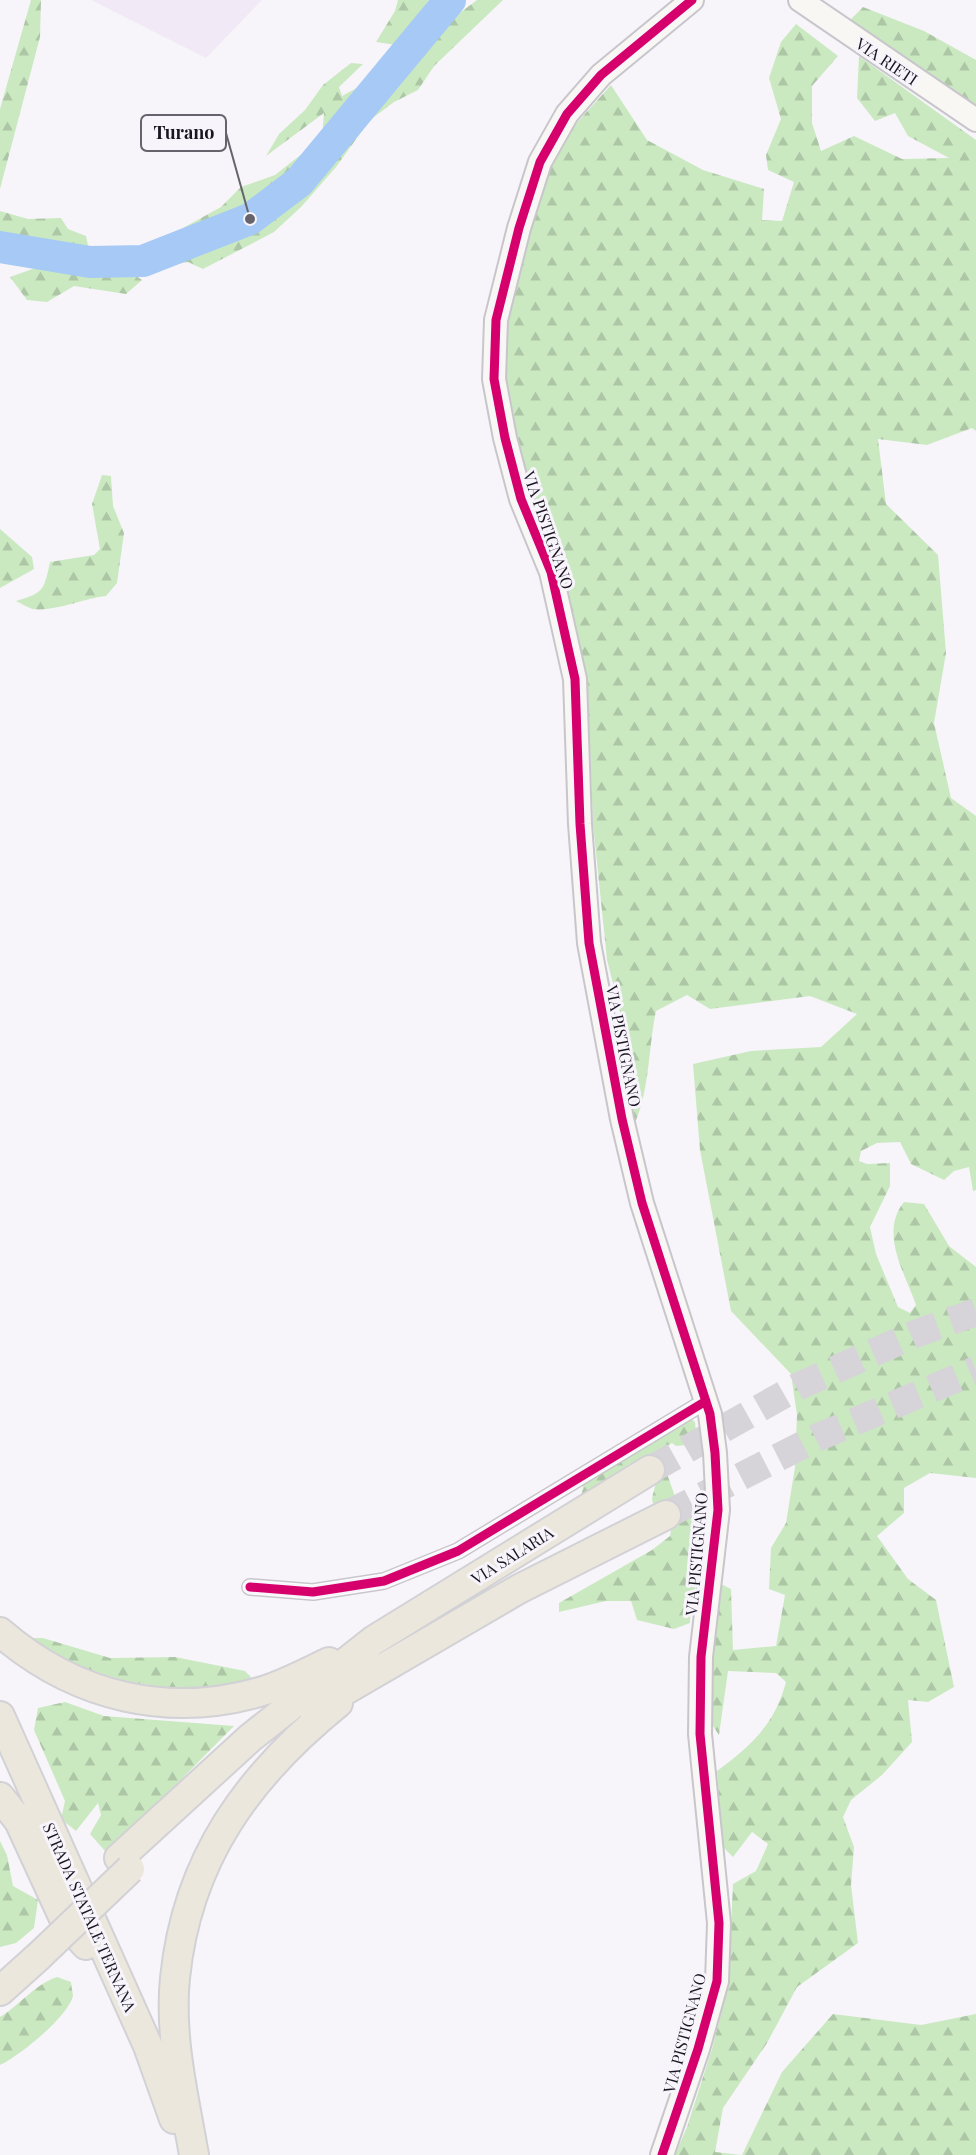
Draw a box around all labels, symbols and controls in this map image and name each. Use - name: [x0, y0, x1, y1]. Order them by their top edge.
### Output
- street label: VIA RIETI: [851, 32, 922, 89]
- callout: Turano: [141, 115, 226, 151]
- text: Turano: [153, 120, 215, 144]
- street label: VIA PISTIGNANO: [519, 467, 579, 592]
- street label: VIA PISTIGNANO: [602, 982, 646, 1109]
- street label: VIA PISTIGNANO: [680, 1491, 712, 1617]
- street label: VIA SALARIA: [466, 1521, 558, 1589]
- street label: STRADA STATALE TERNANA: [39, 1819, 142, 2016]
- street label: VIA PISTIGNANO: [658, 1971, 710, 2096]

